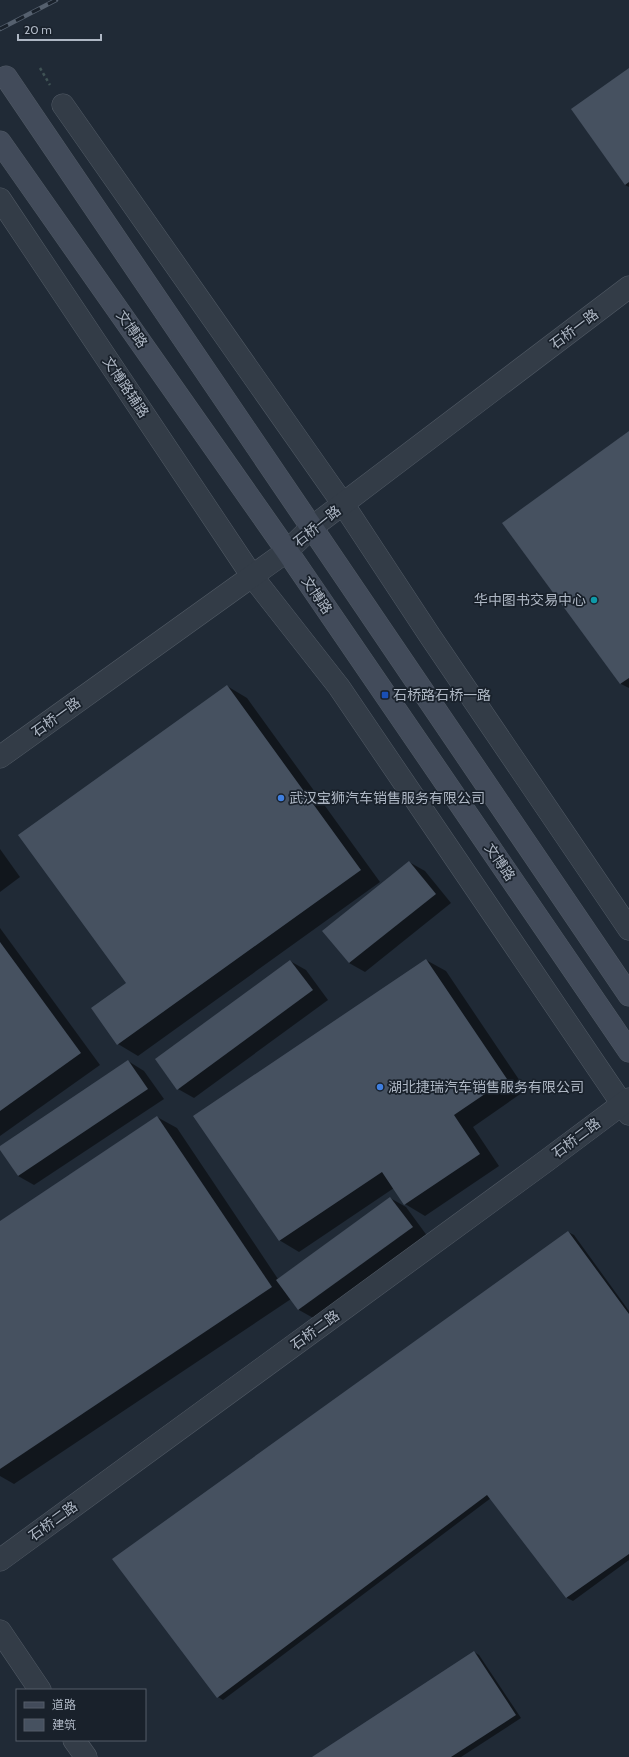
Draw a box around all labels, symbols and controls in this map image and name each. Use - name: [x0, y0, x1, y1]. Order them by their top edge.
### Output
- scale bar: [18, 16, 101, 42]
- text: 20 m: [24, 22, 52, 37]
- street label: 石桥一路: [546, 305, 602, 353]
- street label: 文博路: [113, 307, 151, 351]
- street label: 文博路辅路: [99, 353, 153, 421]
- street label: 石桥一路: [290, 501, 344, 551]
- street label: 文博路: [298, 573, 336, 617]
- place label: 华中图书交易中心: [474, 591, 586, 609]
- marker: 华中图书交易中心: [589, 595, 599, 605]
- place label: 石桥路石桥一路: [393, 686, 491, 704]
- marker: 石桥路石桥一路: [380, 690, 390, 700]
- street label: 石桥一路: [28, 693, 84, 741]
- place label: 武汉宝狮汽车销售服务有限公司: [289, 789, 485, 807]
- marker: 武汉宝狮汽车销售服务有限公司: [276, 793, 286, 803]
- street label: 文博路: [481, 840, 519, 884]
- place label: 湖北捷瑞汽车销售服务有限公司: [388, 1078, 584, 1096]
- marker: 湖北捷瑞汽车销售服务有限公司: [375, 1082, 385, 1092]
- street label: 石桥二路: [548, 1114, 604, 1162]
- street label: 石桥二路: [287, 1306, 343, 1354]
- street label: 石桥二路: [25, 1497, 81, 1545]
- legend: [16, 1689, 146, 1741]
- text: 道路: [52, 1697, 76, 1712]
- text: 建筑: [52, 1717, 76, 1732]

